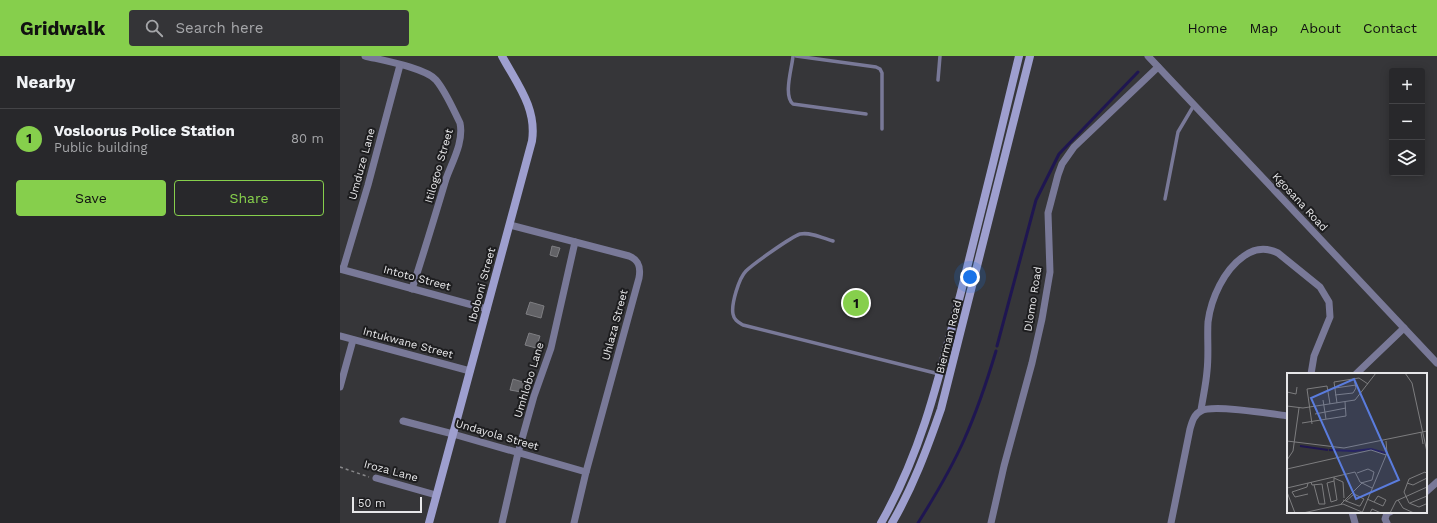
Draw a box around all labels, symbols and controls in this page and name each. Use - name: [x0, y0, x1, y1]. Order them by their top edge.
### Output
- search box: [129, 10, 409, 46]
- text: Gridwalk: [20, 17, 105, 40]
- icon: search: [143, 17, 165, 39]
- text: Search here: [175, 19, 263, 37]
- text: Home: [1187, 20, 1227, 36]
- text: Map: [1249, 20, 1278, 36]
- text: About: [1300, 20, 1341, 36]
- text: Contact: [1363, 20, 1417, 36]
- map controls: [1389, 68, 1425, 176]
- button: +: [1389, 68, 1425, 104]
- text: Nearby: [16, 72, 75, 92]
- button: −: [1389, 104, 1425, 140]
- text: Vosloorus Police Station: [54, 122, 235, 140]
- street label: Umduze Lane: [346, 127, 378, 201]
- street label: Itilogoo Street: [422, 127, 456, 205]
- text: 1: [26, 131, 32, 146]
- text: 80 m: [291, 131, 324, 146]
- text: Public building: [54, 140, 147, 155]
- button: layers: [1389, 140, 1425, 176]
- street label: Kgosana Road: [1270, 170, 1330, 234]
- button: Save: [16, 180, 166, 216]
- button: Share: [174, 180, 324, 216]
- street label: Iboboni Street: [466, 246, 498, 324]
- street label: Intoto Street: [382, 263, 452, 293]
- street label: Dlomo Road: [1021, 266, 1045, 332]
- your location: [960, 267, 980, 287]
- street label: Uhlaza Street: [599, 288, 631, 362]
- pin: 1: [843, 288, 869, 318]
- street label: Bierman Road: [934, 299, 964, 375]
- street label: Intukwane Street: [361, 325, 455, 361]
- street label: Umhlobo Lane: [511, 341, 547, 419]
- inset map: [1287, 373, 1427, 513]
- street label: Undayola Street: [454, 417, 540, 453]
- street label: Iroza Lane: [362, 458, 420, 484]
- scale bar: [352, 495, 422, 514]
- text: 50 m: [358, 497, 385, 510]

